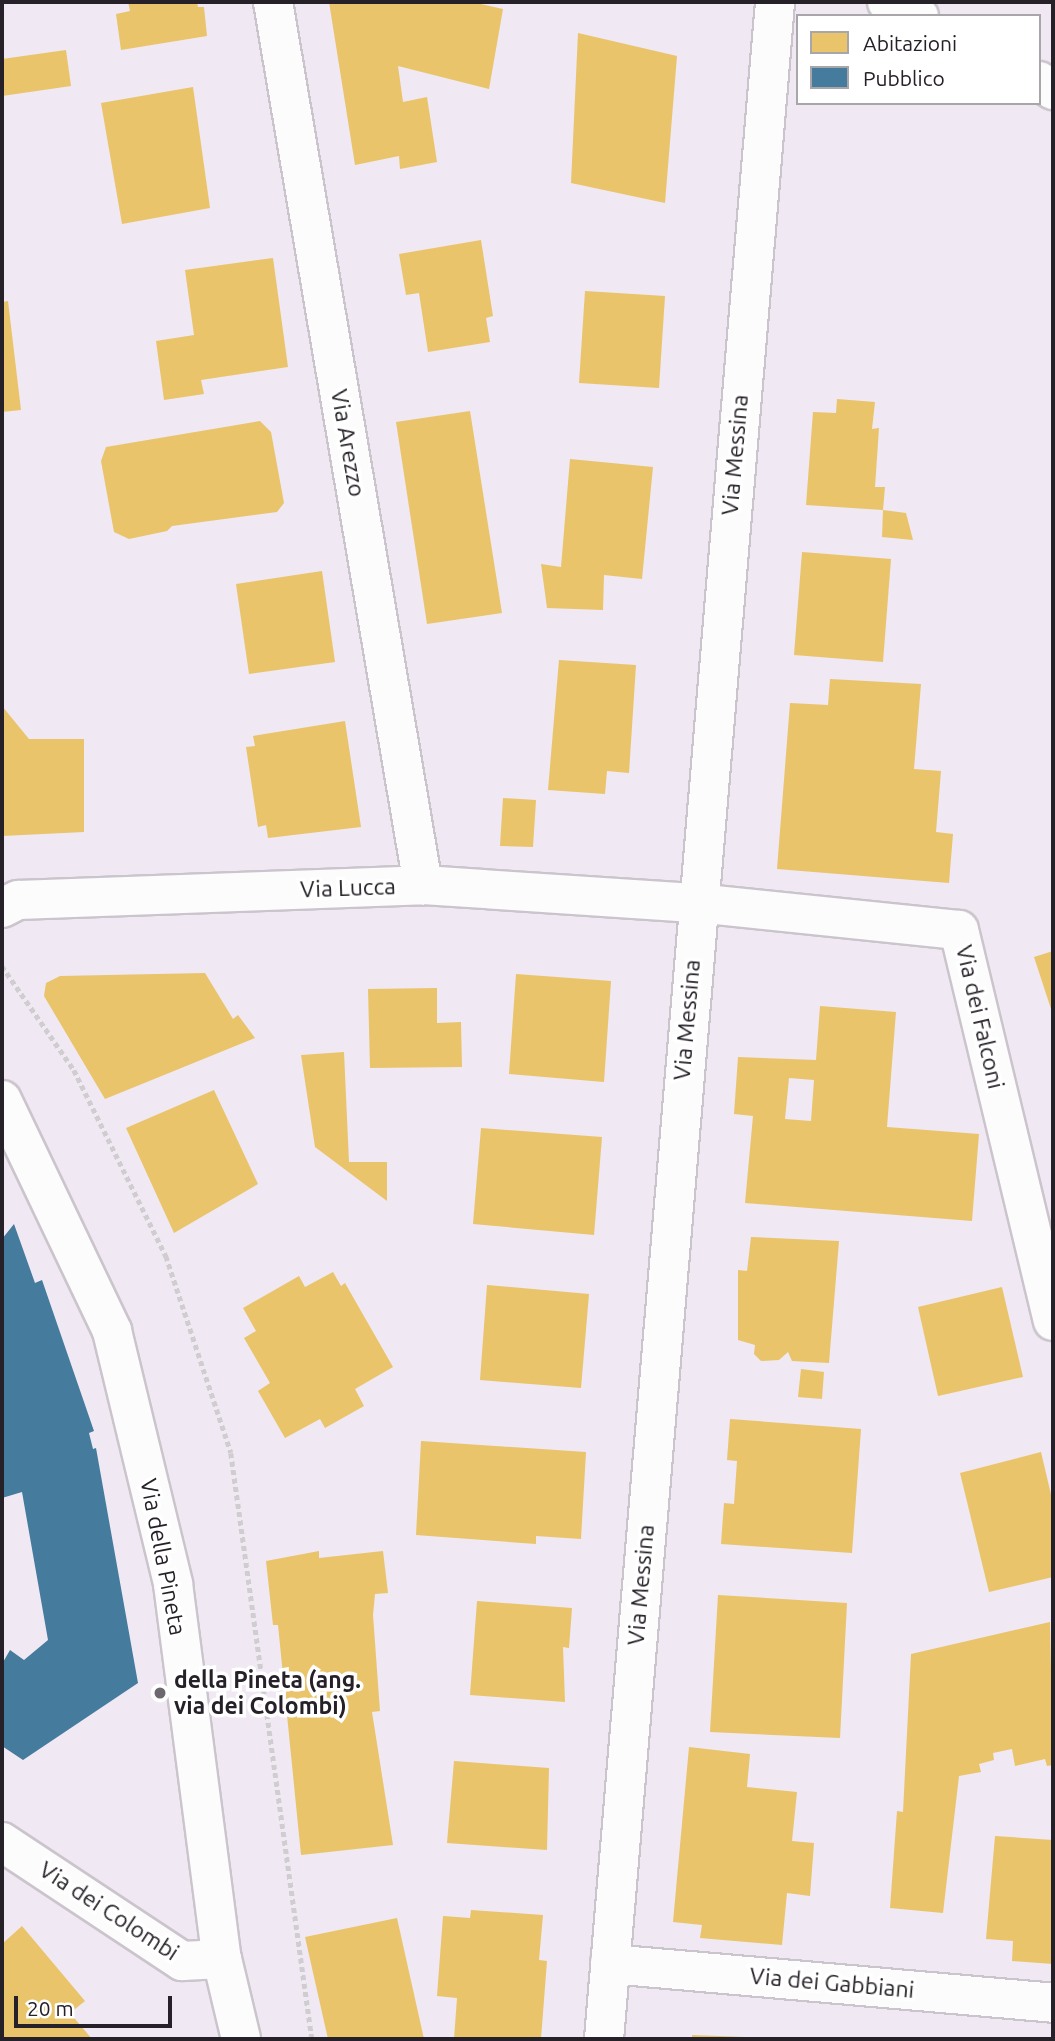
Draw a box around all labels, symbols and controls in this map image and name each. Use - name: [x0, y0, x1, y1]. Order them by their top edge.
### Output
- legend: [796, 14, 1041, 105]
- text: Abitazioni: [863, 31, 957, 55]
- text: Pubblico: [863, 66, 945, 90]
- street label: Via Arezzo: [325, 387, 371, 499]
- street label: Via Messina: [716, 393, 754, 517]
- street label: Via Lucca: [300, 873, 396, 903]
- street label: Via dei Falconi: [950, 942, 1010, 1092]
- street label: Via Messina: [668, 958, 706, 1082]
- street label: Via della Pineta: [134, 1476, 192, 1638]
- street label: Via Messina: [622, 1523, 660, 1647]
- place label: della Pineta (ang. via dei Colombi): [174, 1666, 361, 1720]
- marker: della Pineta (ang. via dei Colombi): [152, 1685, 168, 1701]
- street label: Via dei Colombi: [34, 1856, 184, 1966]
- street label: Via dei Gabbiani: [749, 1962, 915, 2004]
- scale bar: [18, 1982, 175, 2026]
- text: 20 m: [27, 1996, 74, 2020]

